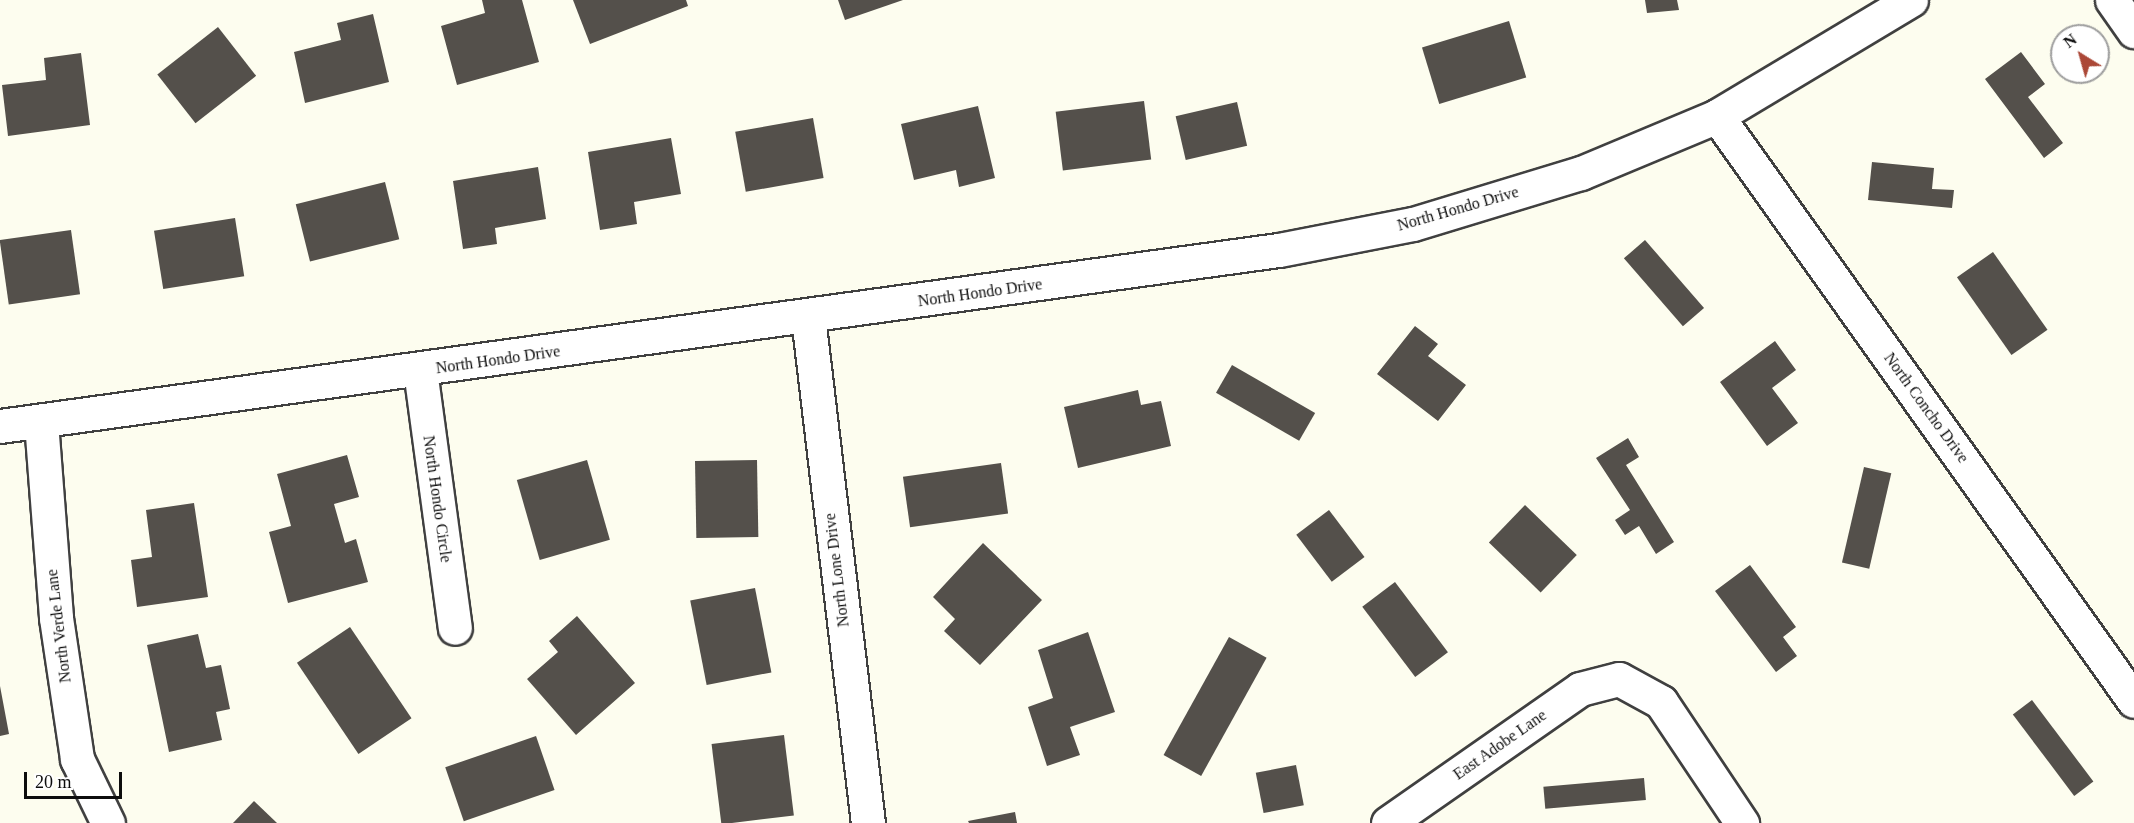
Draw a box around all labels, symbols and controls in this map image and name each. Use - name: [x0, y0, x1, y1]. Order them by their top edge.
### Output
- north arrow: [2050, 24, 2110, 84]
- text: N: [2060, 31, 2080, 51]
- street label: North Hondo Drive: [1395, 183, 1521, 235]
- street label: North Hondo Drive: [917, 275, 1043, 311]
- street label: North Hondo Drive: [435, 342, 561, 378]
- street label: North Concho Drive: [1880, 349, 1972, 467]
- street label: North Hondo Circle: [419, 434, 455, 564]
- street label: North Lone Drive: [820, 512, 854, 628]
- street label: North Verde Lane: [42, 568, 76, 684]
- street label: East Adobe Lane: [1449, 706, 1551, 784]
- scale bar: [27, 760, 124, 798]
- text: 20 m: [35, 772, 72, 792]

